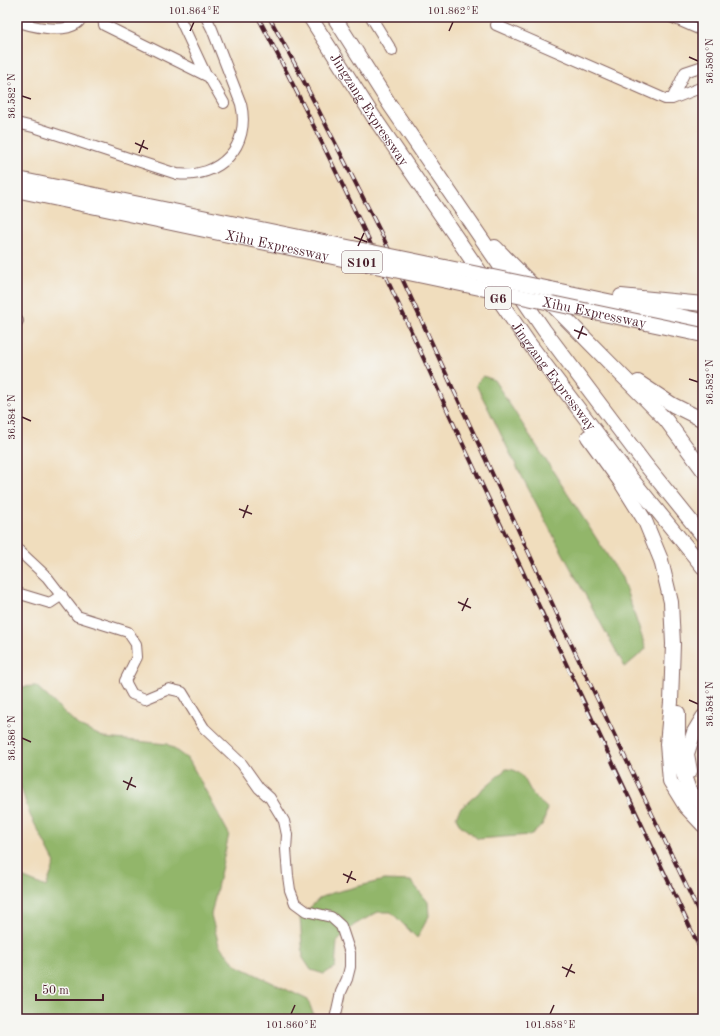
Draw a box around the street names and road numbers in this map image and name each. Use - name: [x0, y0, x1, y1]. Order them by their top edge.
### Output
- street label: Jingzang Expressway: [327, 51, 411, 169]
- street label: Xihu Expressway: [224, 228, 331, 264]
- road number: S101: [342, 251, 382, 273]
- road number: G6: [485, 287, 511, 309]
- street label: Xihu Expressway: [541, 295, 648, 331]
- street label: Jingzang Expressway: [508, 319, 599, 434]

